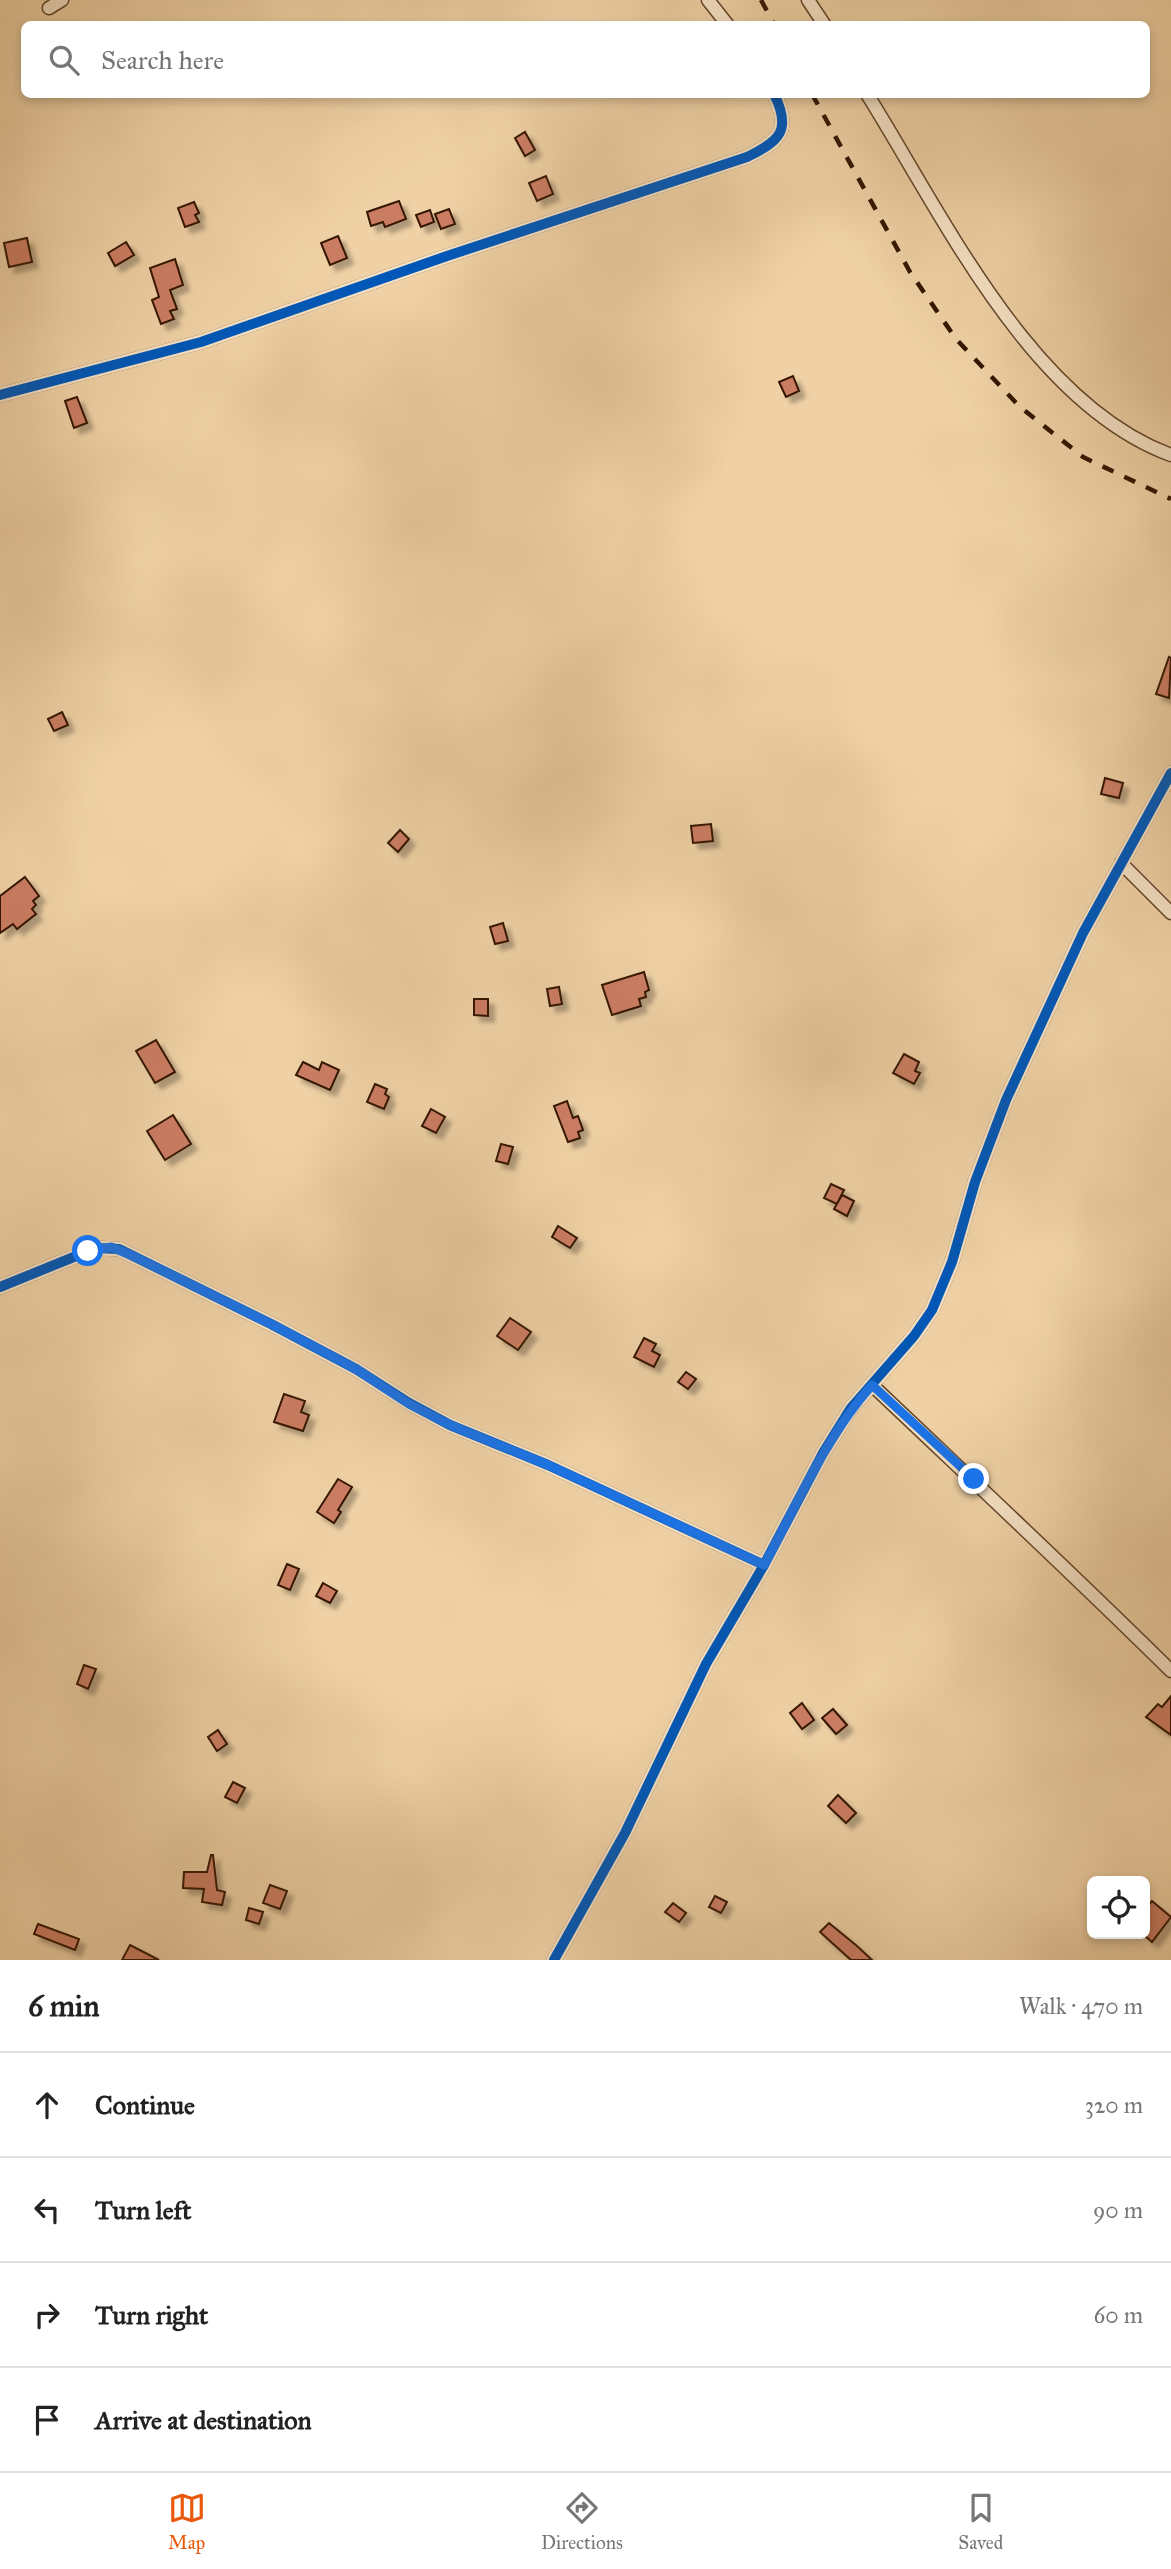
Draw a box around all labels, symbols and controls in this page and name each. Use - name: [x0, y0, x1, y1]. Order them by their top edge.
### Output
- search box: [21, 21, 1150, 98]
- icon: search: [45, 41, 83, 79]
- text: Search here: [101, 44, 224, 76]
- route start: [72, 1235, 103, 1266]
- route end: [958, 1463, 989, 1494]
- map controls: [1087, 1876, 1150, 1939]
- button: locate: [1087, 1876, 1150, 1939]
- text: 6 min: [28, 1988, 100, 2024]
- text: Walk · 470 m: [1019, 1992, 1143, 2020]
- icon: ahead: [28, 2086, 66, 2124]
- text: Continue: [95, 2089, 195, 2121]
- text: 320 m: [1085, 2091, 1143, 2119]
- icon: left: [28, 2191, 66, 2229]
- text: Turn left: [95, 2194, 191, 2226]
- text: 90 m: [1093, 2196, 1143, 2224]
- icon: right: [28, 2296, 66, 2334]
- text: Turn right: [95, 2299, 208, 2331]
- text: 60 m: [1094, 2301, 1143, 2329]
- icon: arrive: [28, 2401, 66, 2439]
- text: Arrive at destination: [95, 2404, 312, 2436]
- tab: Map: [168, 2489, 206, 2554]
- tab: Directions: [541, 2489, 623, 2554]
- tab: Saved: [958, 2489, 1003, 2554]

